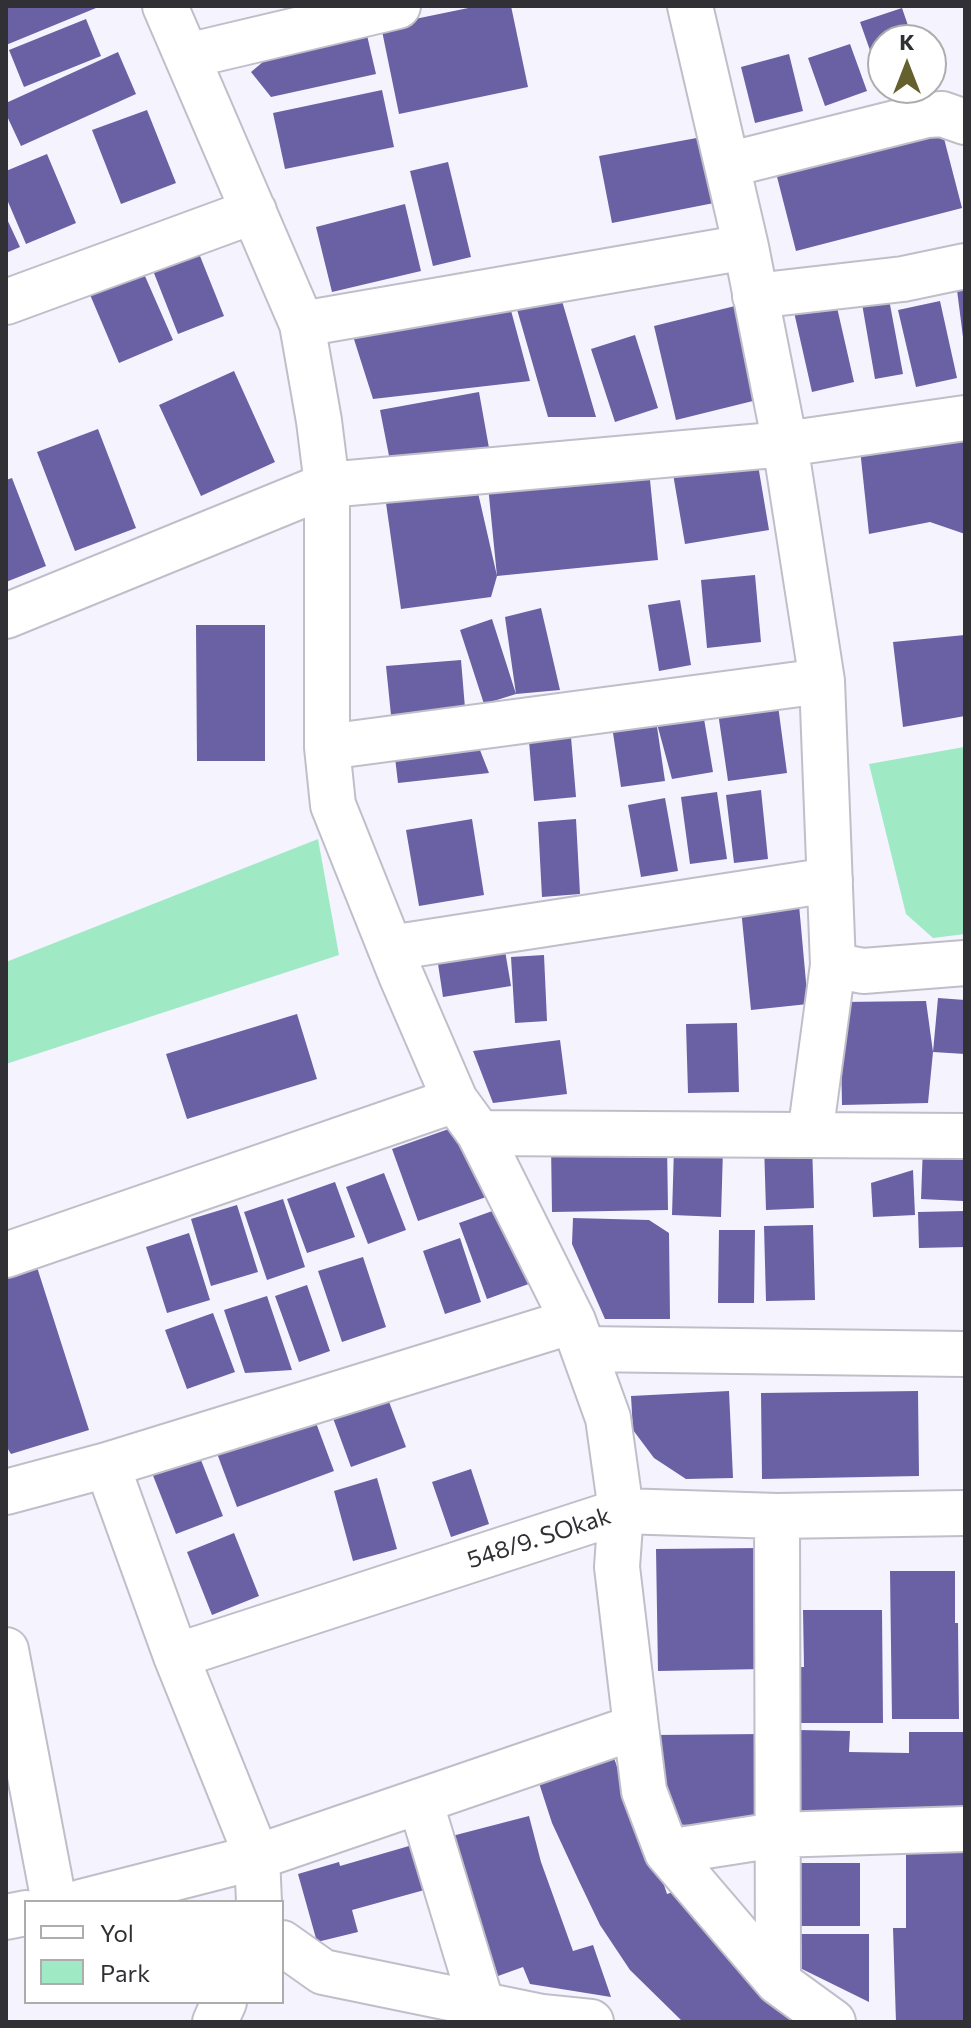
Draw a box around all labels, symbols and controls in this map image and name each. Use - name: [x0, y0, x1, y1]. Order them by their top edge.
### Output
- north arrow: [867, 24, 947, 104]
- text: K: [899, 28, 915, 55]
- street label: 548/9. SOkak: [464, 1501, 614, 1575]
- legend: [24, 1900, 284, 2004]
- text: Yol: [100, 1918, 134, 1947]
- text: Park: [100, 1958, 150, 1987]

